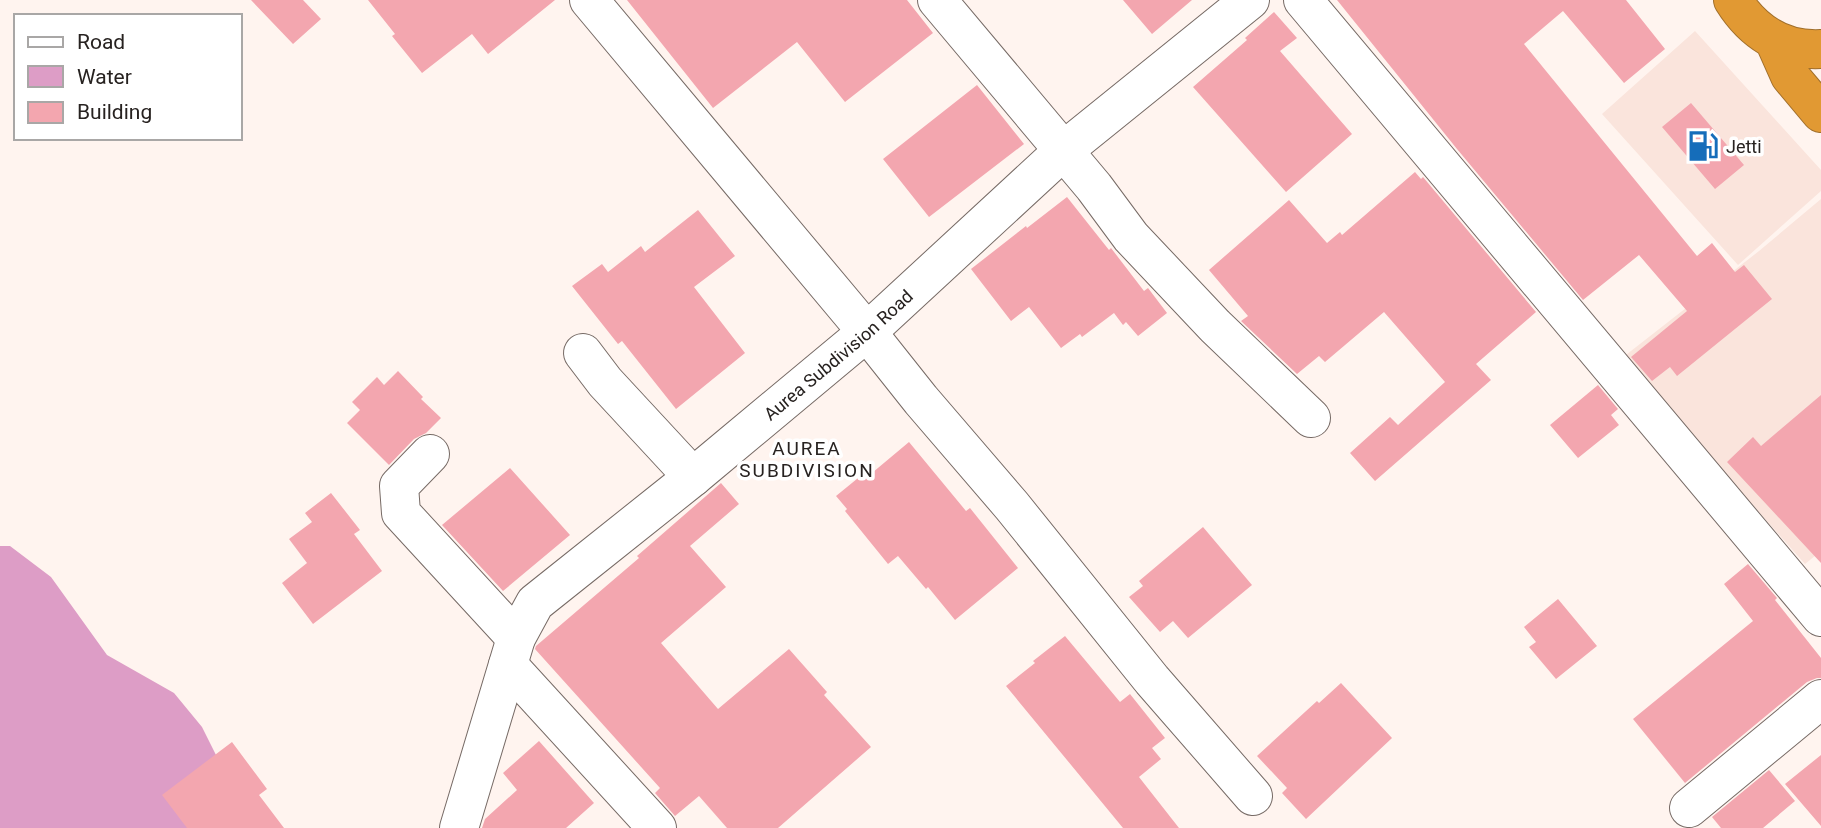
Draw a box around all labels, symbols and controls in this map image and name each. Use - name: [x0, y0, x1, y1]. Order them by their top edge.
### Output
- legend: [14, 14, 242, 140]
- text: Road: [77, 30, 125, 54]
- text: Water: [77, 65, 132, 89]
- text: Building: [77, 100, 152, 124]
- fuel station icon: Jetti: [1686, 129, 1720, 163]
- place label: Jetti: [1726, 136, 1762, 157]
- street label: Aurea Subdivision Road: [759, 285, 917, 424]
- district label: AUREA SUBDIVISION: [739, 437, 875, 482]

